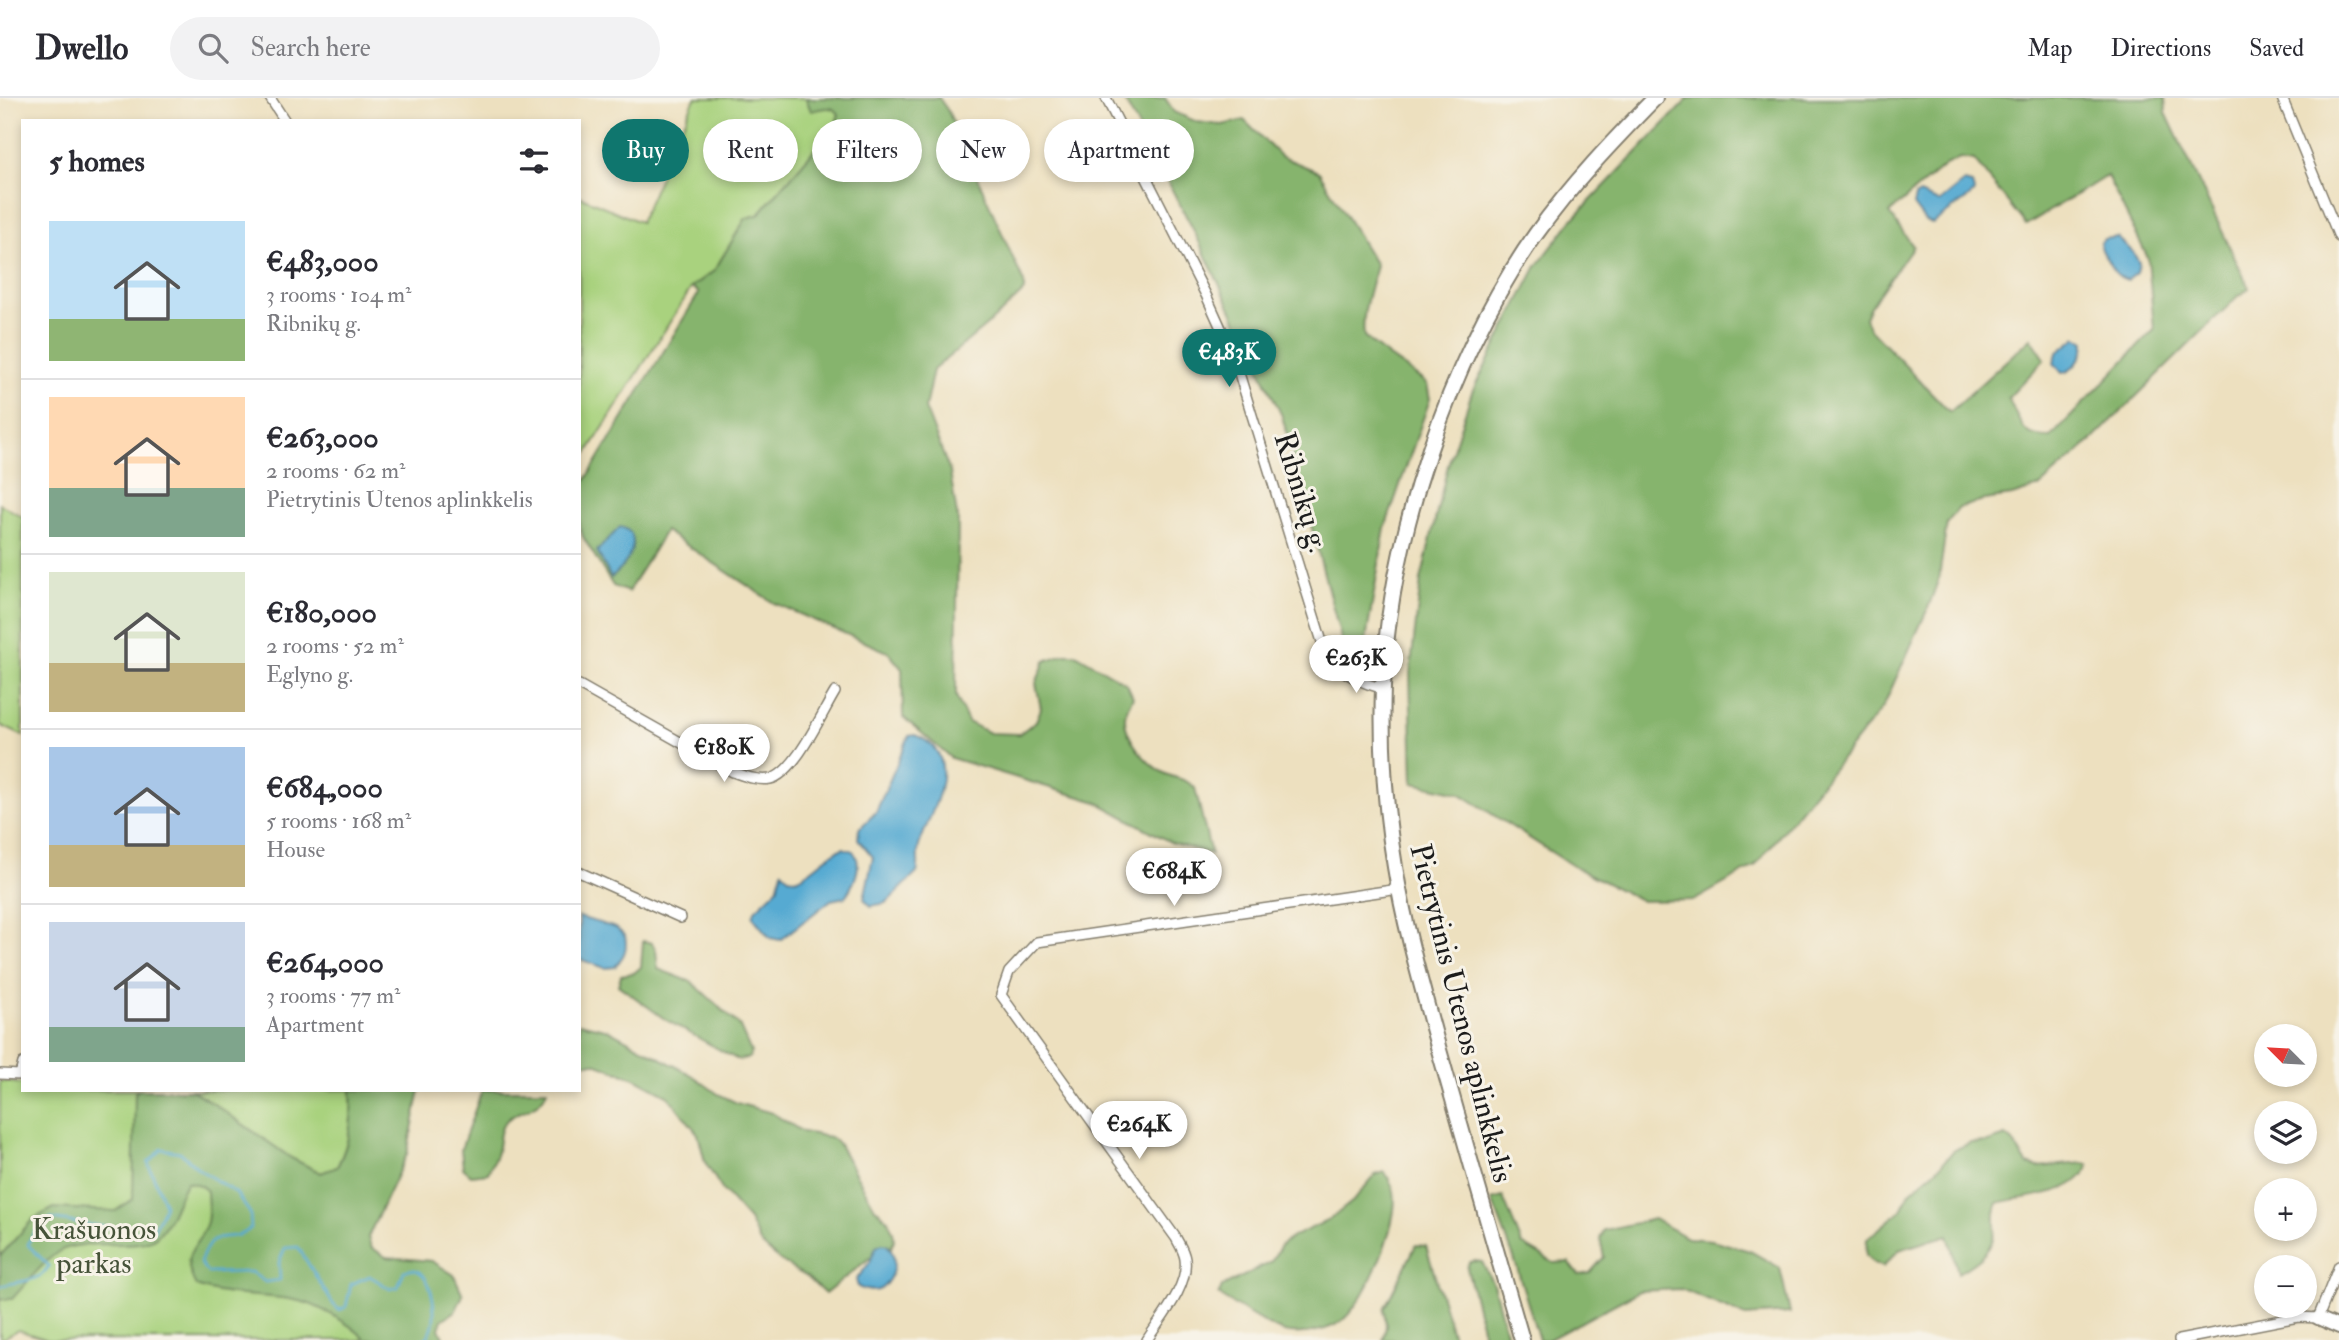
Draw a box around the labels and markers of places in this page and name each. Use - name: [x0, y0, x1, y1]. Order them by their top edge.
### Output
- pin: €483K: [1180, 330, 1278, 389]
- pin: €263K: [1307, 636, 1405, 695]
- pin: €180K: [675, 724, 773, 784]
- pin: €684K: [1125, 848, 1223, 908]
- pin: €264K: [1090, 1102, 1188, 1161]

